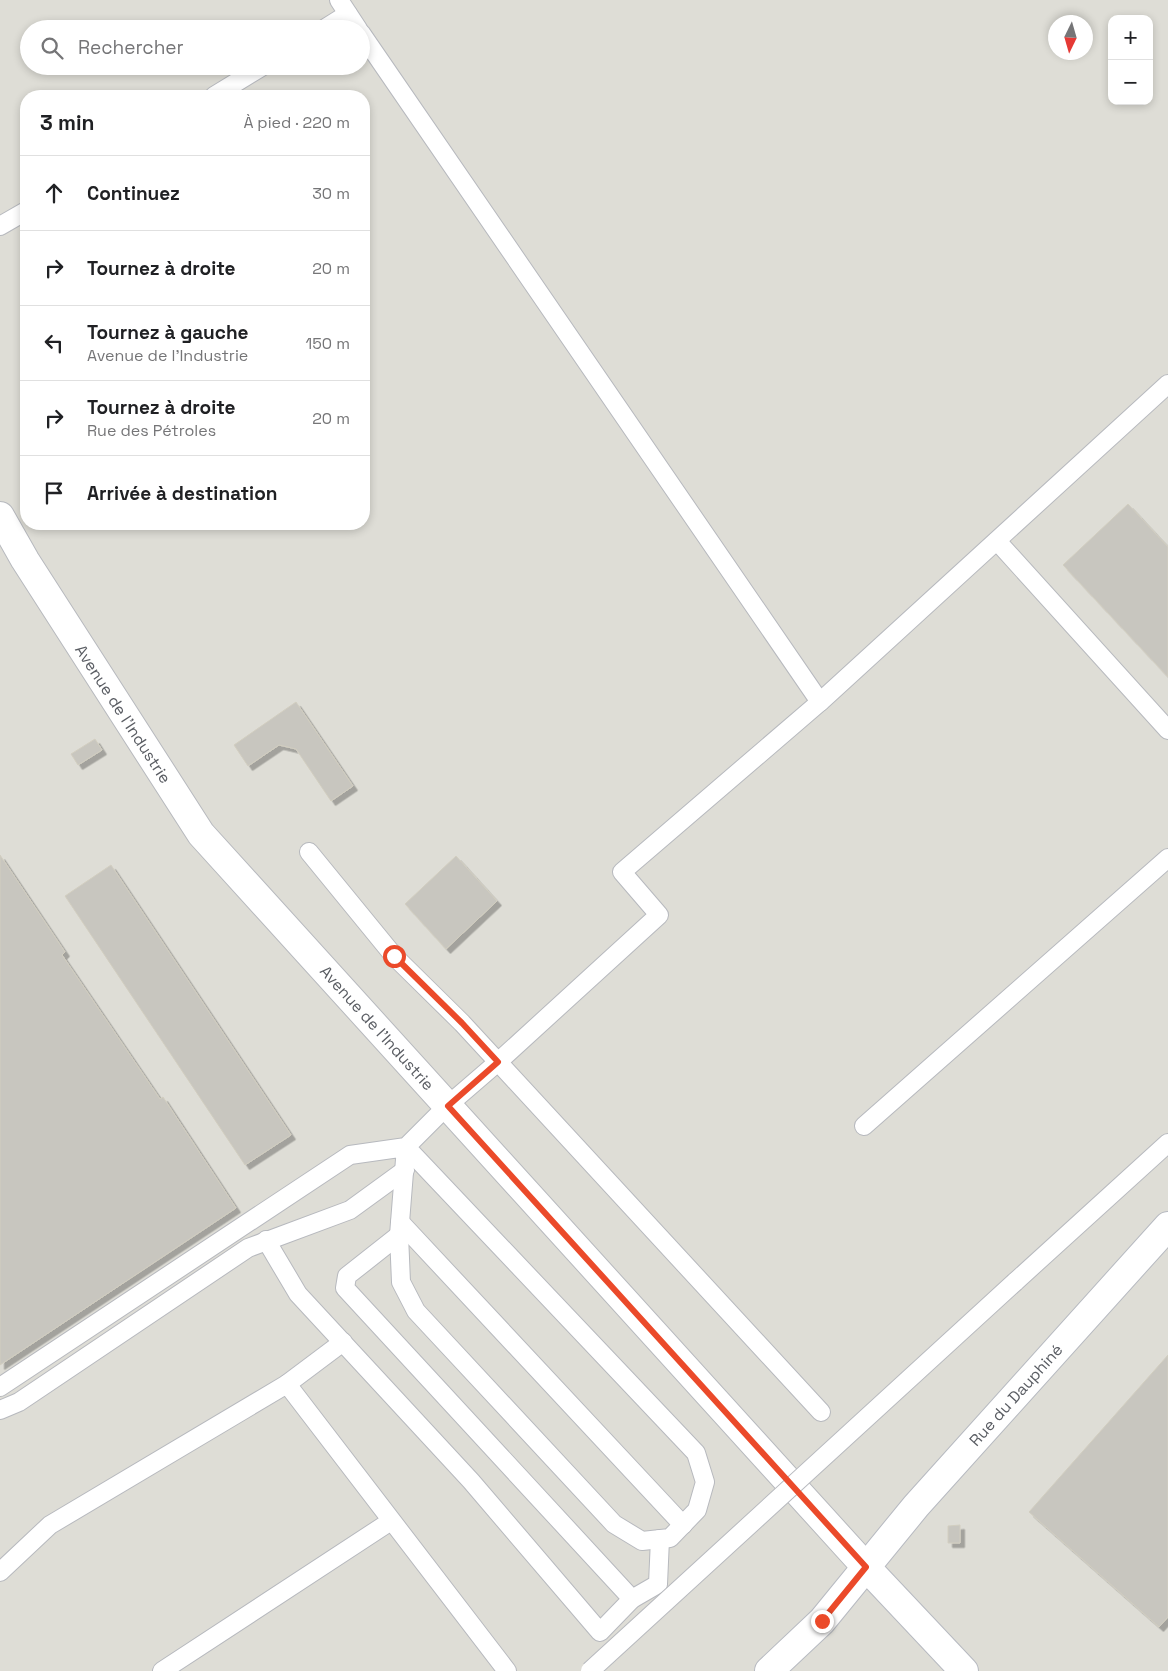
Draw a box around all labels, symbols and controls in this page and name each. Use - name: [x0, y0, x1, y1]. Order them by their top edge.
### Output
- north arrow: [1048, 15, 1093, 60]
- map controls: [1108, 15, 1153, 105]
- button: +: [1108, 15, 1153, 60]
- search box: [20, 20, 370, 75]
- icon: search: [38, 34, 66, 62]
- text: Rechercher: [78, 35, 184, 60]
- button: −: [1108, 60, 1153, 105]
- text: 3 min: [40, 109, 95, 136]
- text: À pied · 220 m: [243, 112, 350, 133]
- icon: ahead: [40, 179, 68, 207]
- text: Continuez: [87, 181, 180, 206]
- text: 30 m: [312, 183, 350, 204]
- icon: right: [40, 254, 68, 282]
- text: Tournez à droite: [87, 256, 236, 281]
- text: 20 m: [312, 258, 350, 279]
- text: Tournez à gauche: [87, 320, 249, 345]
- icon: left: [40, 329, 68, 357]
- text: 150 m: [306, 333, 350, 354]
- text: Avenue de l'Industrie: [87, 345, 248, 366]
- text: Tournez à droite: [87, 395, 236, 420]
- icon: right: [40, 404, 68, 432]
- text: 20 m: [312, 408, 350, 429]
- text: Rue des Pétroles: [87, 420, 216, 441]
- icon: arrive: [40, 479, 68, 507]
- text: Arrivée à destination: [87, 481, 277, 506]
- street label: Avenue de l'Industrie: [70, 641, 176, 787]
- route start: [383, 945, 406, 968]
- street label: Avenue de l'Industrie: [315, 961, 439, 1095]
- street label: Rue du Dauphiné: [965, 1340, 1067, 1450]
- route end: [811, 1610, 834, 1633]

